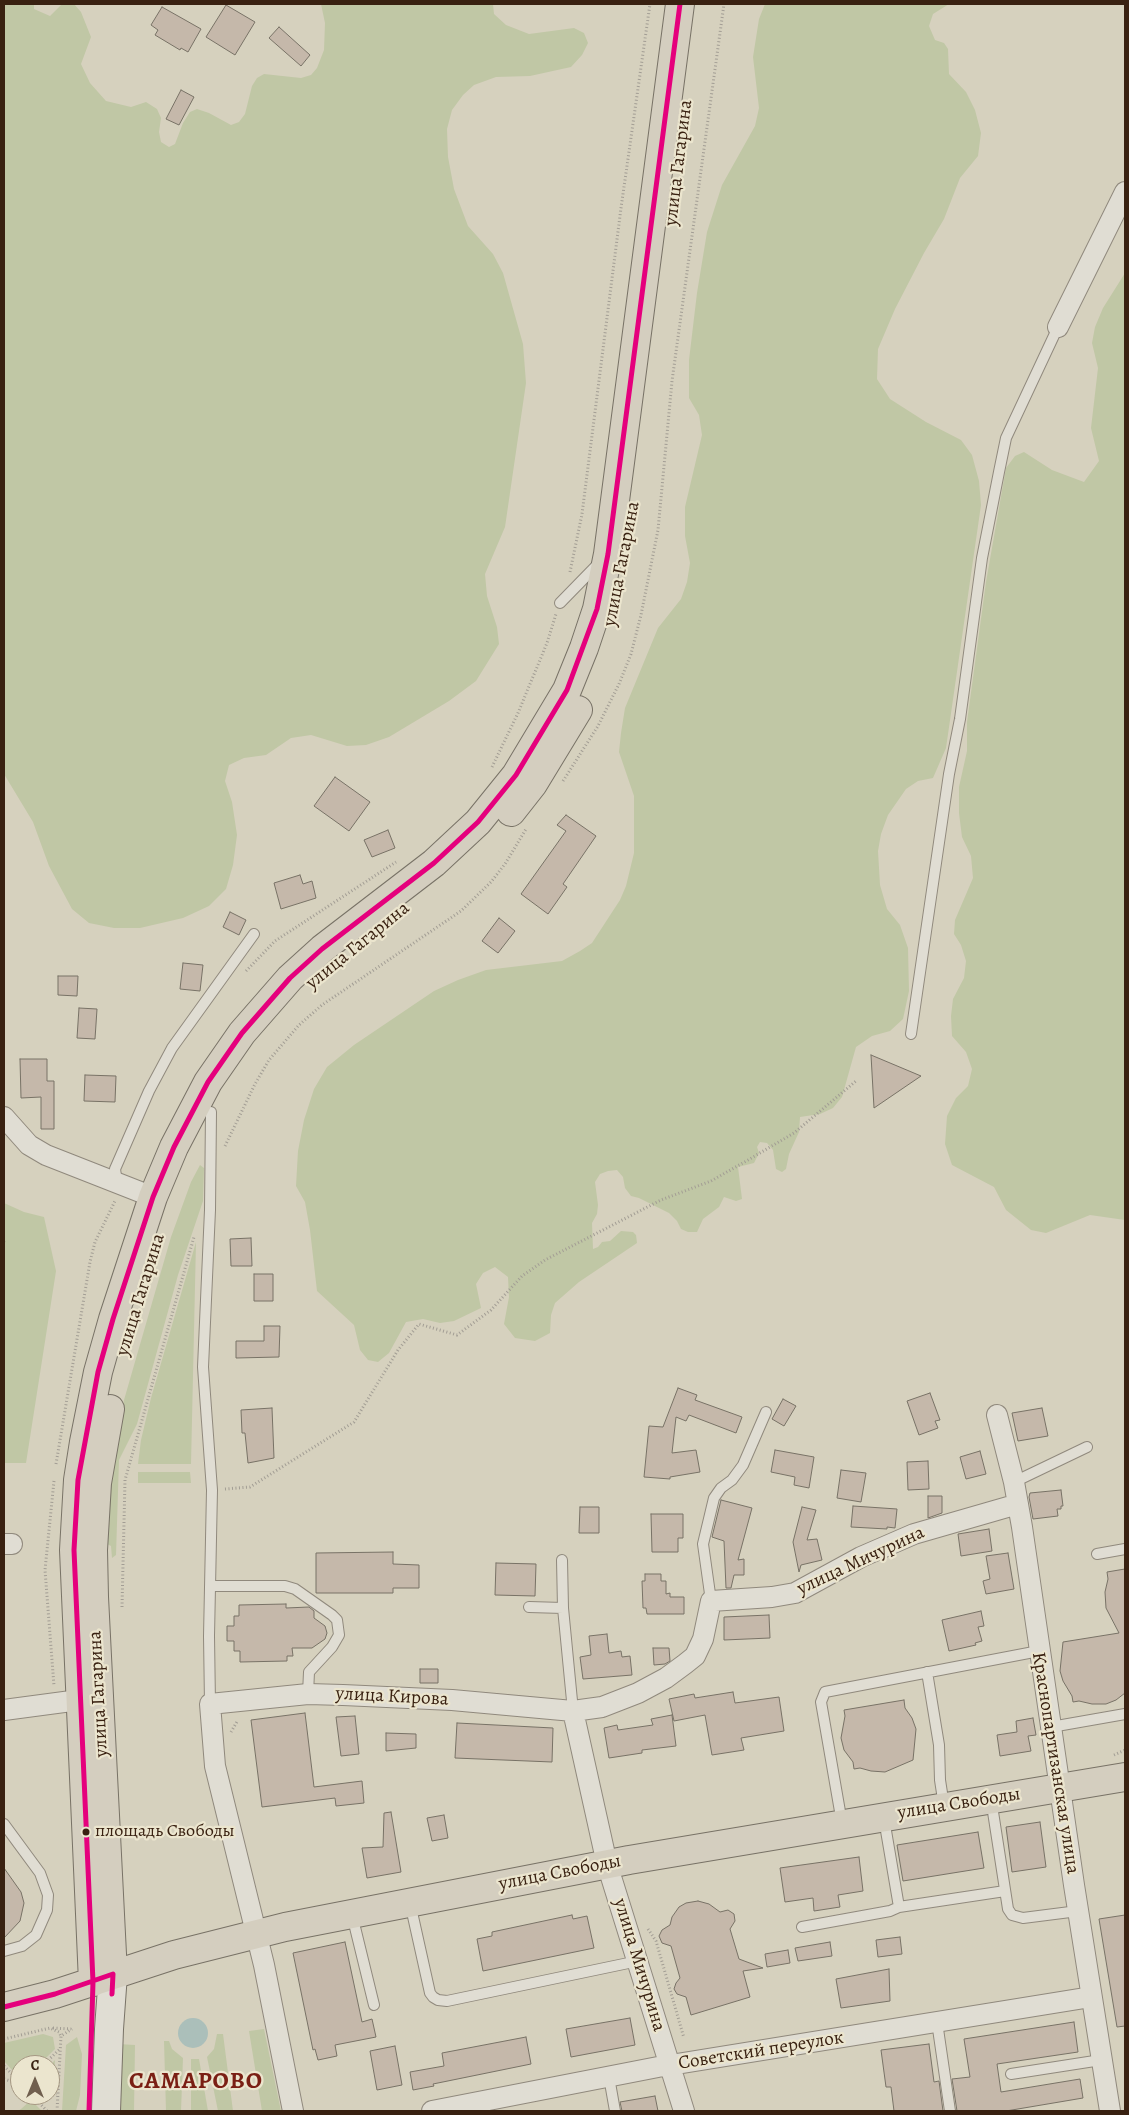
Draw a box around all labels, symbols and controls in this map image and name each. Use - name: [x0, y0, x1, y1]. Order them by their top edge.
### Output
- street label: улица Гагарина: [660, 99, 698, 227]
- street label: улица Гагарина: [599, 500, 645, 628]
- street label: улица Гагарина: [302, 897, 414, 995]
- street label: улица Гагарина: [112, 1231, 170, 1359]
- street label: улица Мичурина: [794, 1522, 928, 1600]
- street label: улица Гагарина: [84, 1630, 114, 1758]
- street label: Краснопартизанская улица: [1026, 1650, 1084, 1876]
- street label: улица Кирова: [335, 1683, 449, 1711]
- street label: улица Свободы: [896, 1783, 1022, 1825]
- place label: площадь Свободы: [95, 1821, 235, 1843]
- marker: площадь Свободы: [81, 1827, 91, 1837]
- street label: улица Свободы: [497, 1850, 623, 1896]
- street label: улица Мичурина: [608, 1896, 670, 2034]
- street label: Советский переулок: [677, 2027, 845, 2075]
- north arrow: [10, 2055, 60, 2105]
- text: С: [31, 2056, 39, 2075]
- district label: САМАРОВО: [128, 2068, 264, 2096]

